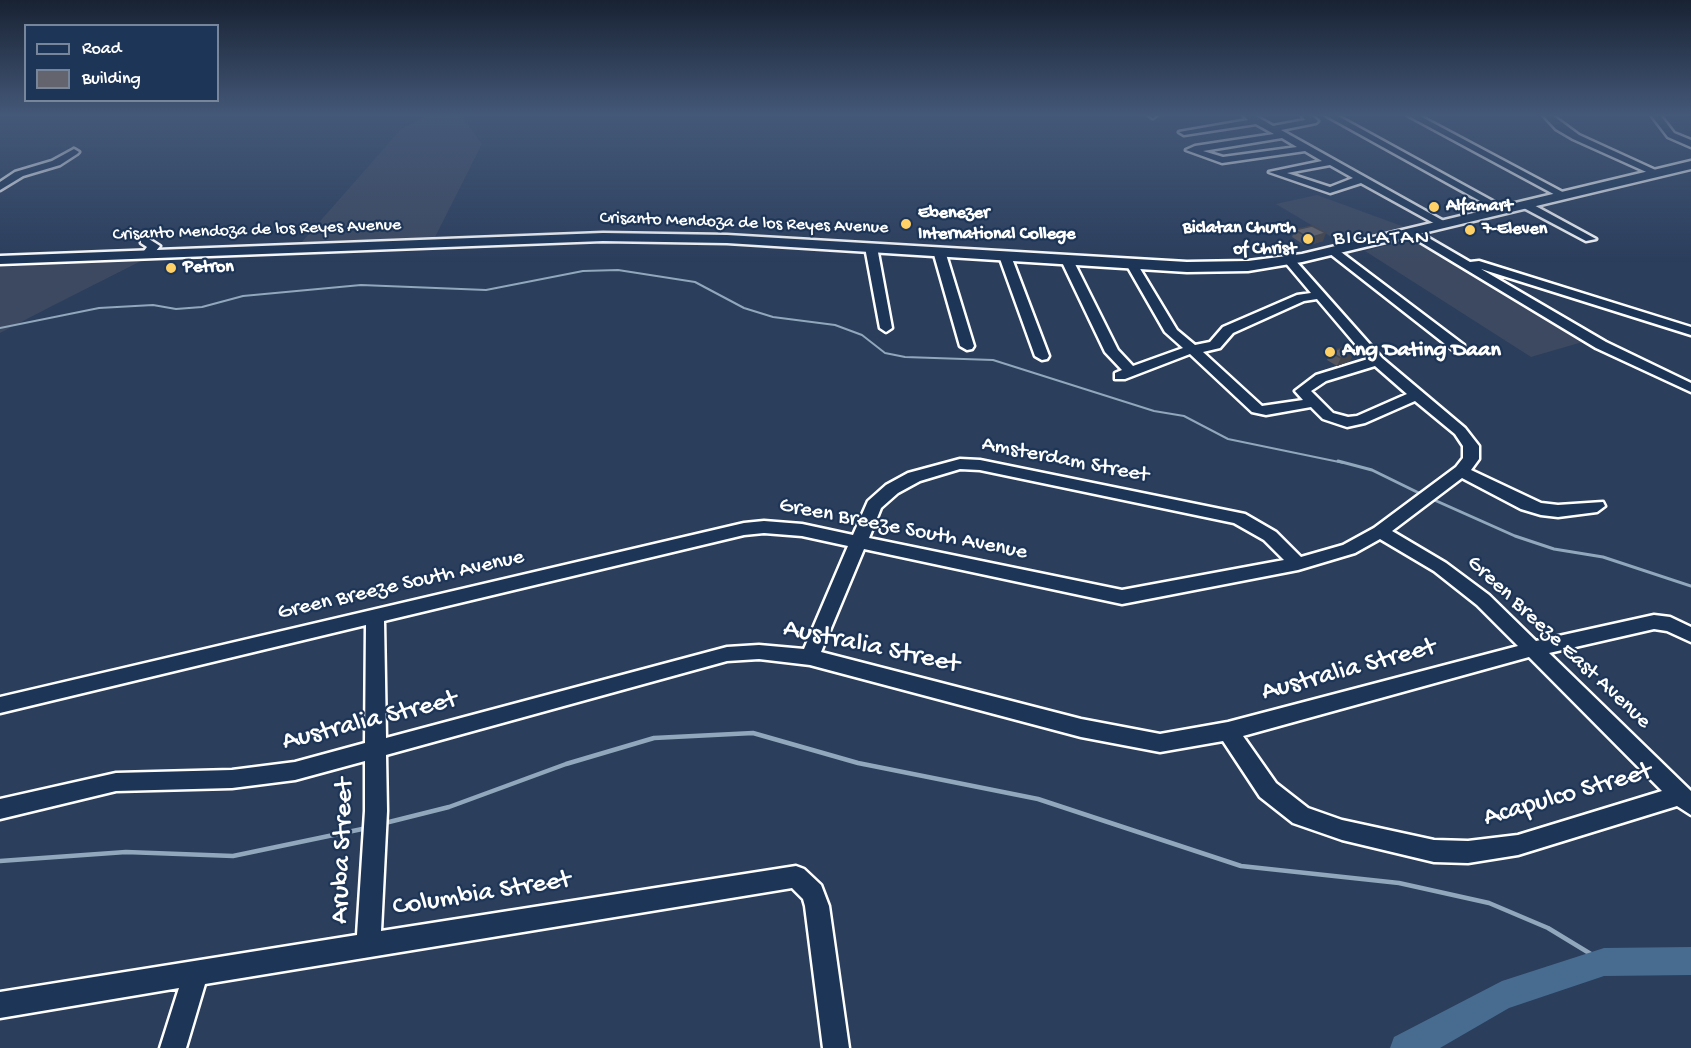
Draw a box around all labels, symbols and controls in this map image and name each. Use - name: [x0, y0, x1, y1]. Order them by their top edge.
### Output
- legend: [24, 24, 219, 102]
- text: Road: [82, 39, 121, 60]
- text: Building: [82, 69, 141, 90]
- place label: Alfamart: [1446, 196, 1513, 218]
- marker: Alfamart: [1427, 200, 1441, 214]
- place label: Ebenezer International College: [918, 203, 1076, 246]
- street label: Crisanto Mendoza de los Reyes Avenue: [599, 208, 889, 240]
- street label: Crisanto Mendoza de los Reyes Avenue: [112, 215, 402, 247]
- marker: Ebenezer International College: [899, 217, 913, 231]
- place label: Biclatan Church of Christ: [1183, 218, 1296, 260]
- place label: 7-Eleven: [1482, 219, 1547, 241]
- marker: 7-Eleven: [1463, 223, 1477, 237]
- district label: BICLATAN: [1333, 227, 1431, 253]
- marker: Biclatan Church of Christ: [1301, 232, 1315, 246]
- place label: Petron: [183, 257, 234, 279]
- marker: Petron: [164, 261, 178, 275]
- place label: Ang Dating Daan: [1342, 339, 1501, 365]
- marker: Ang Dating Daan: [1323, 345, 1337, 359]
- street label: Amsterdam Street: [979, 432, 1151, 490]
- street label: Green Breeze South Avenue: [777, 493, 1029, 567]
- street label: Green Breeze South Avenue: [275, 545, 527, 627]
- street label: Green Breeze East Avenue: [1460, 551, 1656, 735]
- street label: Australia Street: [780, 614, 962, 682]
- street label: Australia Street: [1258, 632, 1440, 710]
- street label: Australia Street: [279, 685, 461, 759]
- street label: Acapulco Street: [1480, 757, 1656, 835]
- street label: Aruba Street: [325, 778, 363, 924]
- street label: Columbia Street: [391, 865, 573, 925]

